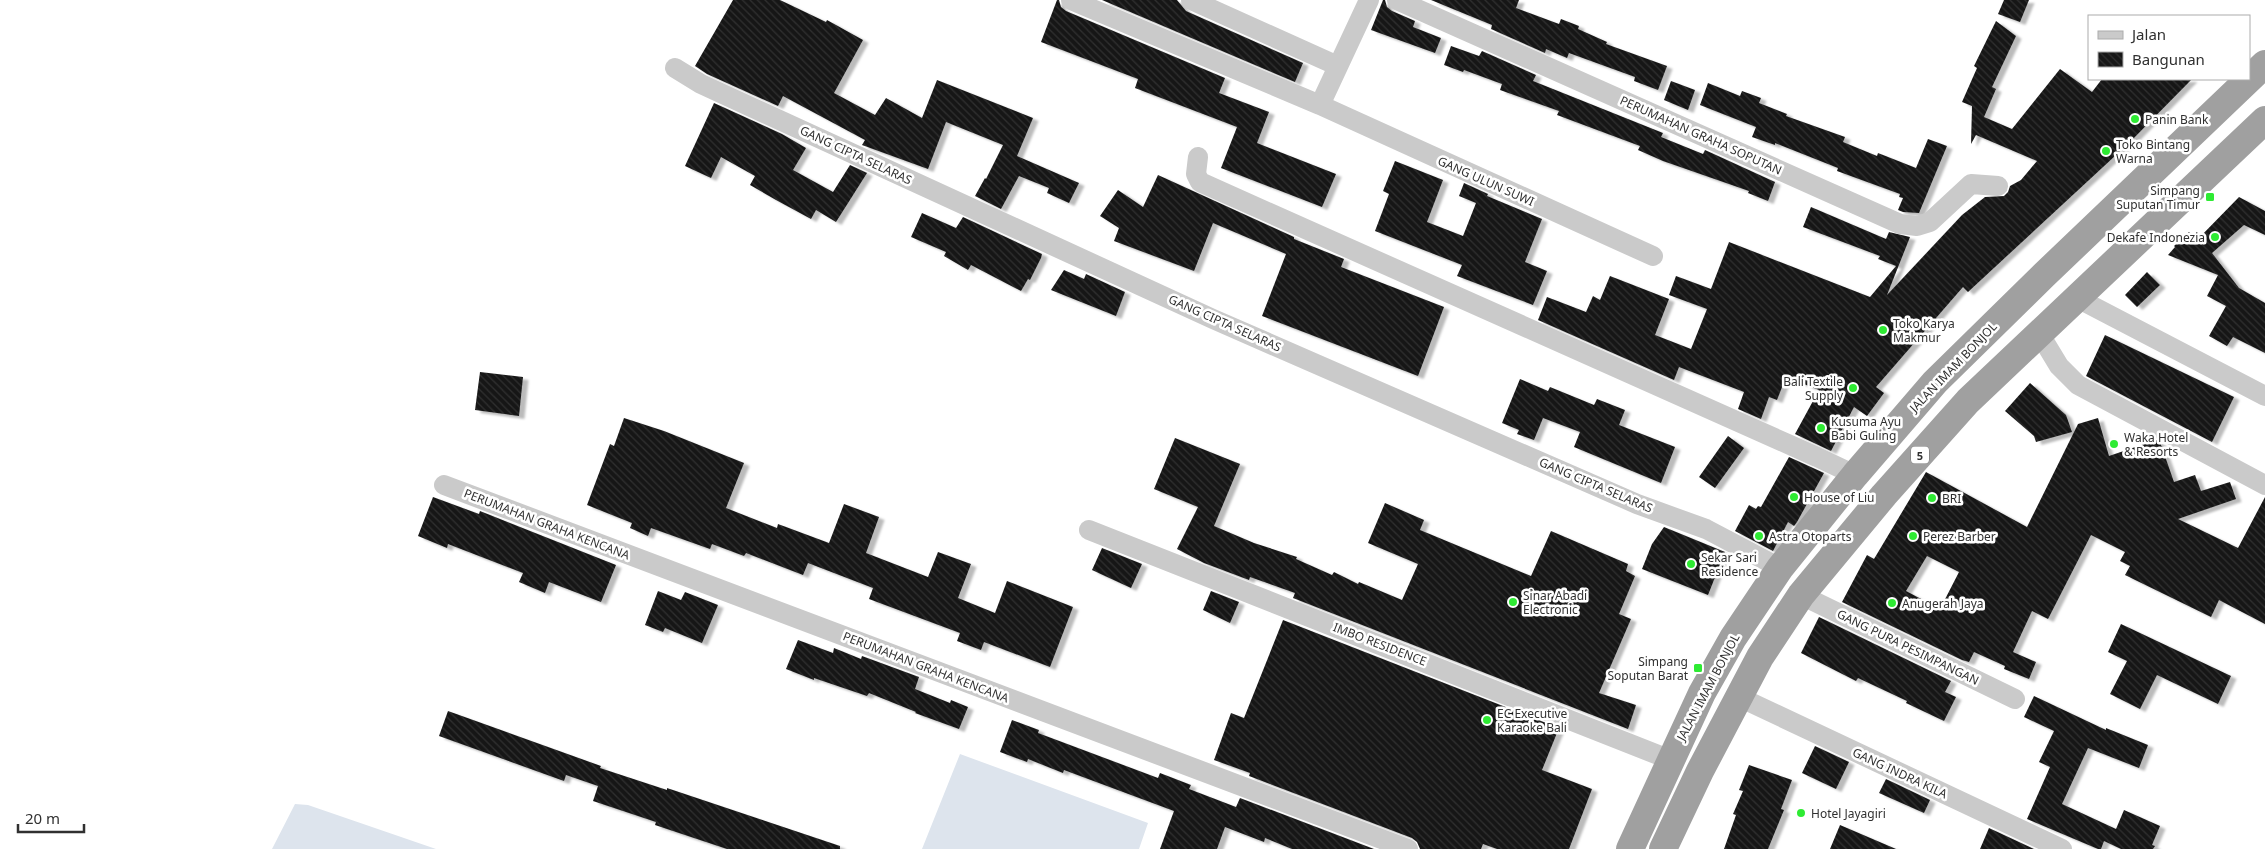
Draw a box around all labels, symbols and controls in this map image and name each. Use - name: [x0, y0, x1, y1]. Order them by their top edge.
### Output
- legend: [2088, 15, 2250, 80]
- text: Jalan: [2130, 24, 2166, 44]
- text: Bangunan: [2132, 49, 2205, 69]
- street label: PERUMAHAN GRAHA SOPUTAN: [1617, 92, 1785, 178]
- place label: Panin Bank: [2145, 111, 2209, 128]
- marker: Panin Bank: [2129, 113, 2141, 125]
- street label: GANG CIPTA SELARAS: [797, 122, 915, 189]
- place label: Toko Bintang Warna: [2116, 136, 2190, 167]
- marker: Toko Bintang Warna: [2100, 145, 2112, 157]
- street label: GANG ULUN SUWI: [1435, 152, 1537, 210]
- place label: Simpang Suputan Timur: [2116, 182, 2200, 213]
- marker: Simpang Suputan Timur: [2204, 191, 2216, 203]
- place label: Dekafe Indonezia: [2107, 229, 2205, 246]
- marker: Dekafe Indonezia: [2209, 231, 2221, 243]
- street label: GANG CIPTA SELARAS: [1166, 290, 1284, 356]
- place label: Toko Karya Makmur: [1893, 315, 1955, 346]
- street label: JALAN IMAM BONJOL: [1905, 318, 2000, 416]
- marker: Toko Karya Makmur: [1877, 324, 1889, 336]
- place label: Bali Textile Supply: [1783, 373, 1844, 404]
- marker: Bali Textile Supply: [1847, 382, 1859, 394]
- place label: Kusuma Ayu Babi Guling: [1831, 413, 1901, 444]
- marker: Kusuma Ayu Babi Guling: [1815, 422, 1827, 434]
- place label: Waka Hotel & Resorts: [2124, 429, 2188, 460]
- marker: Waka Hotel & Resorts: [2108, 438, 2120, 450]
- road number: 5: [1911, 446, 1929, 464]
- street label: GANG CIPTA SELARAS: [1537, 453, 1656, 517]
- street label: PERUMAHAN GRAHA KENCANA: [462, 484, 633, 564]
- place label: House of Liu: [1804, 489, 1875, 506]
- place label: BRI: [1942, 490, 1961, 507]
- marker: House of Liu: [1788, 491, 1800, 503]
- marker: BRI: [1926, 492, 1938, 504]
- place label: Astra Otoparts: [1769, 528, 1852, 545]
- place label: Perez Barber: [1923, 528, 1996, 545]
- marker: Astra Otoparts: [1753, 530, 1765, 542]
- marker: Perez Barber: [1907, 530, 1919, 542]
- place label: Sekar Sari Residence: [1701, 549, 1758, 580]
- marker: Sekar Sari Residence: [1685, 558, 1697, 570]
- place label: Sinar Abadi Electronic: [1523, 587, 1587, 618]
- place label: Anugerah Jaya: [1902, 595, 1984, 612]
- marker: Sinar Abadi Electronic: [1507, 596, 1519, 608]
- marker: Anugerah Jaya: [1886, 597, 1898, 609]
- street label: GANG PURA PESIMPANGAN: [1834, 605, 1982, 689]
- street label: IMBO RESIDENCE: [1331, 618, 1429, 670]
- street label: PERUMAHAN GRAHA KENCANA: [841, 627, 1012, 707]
- street label: JALAN IMAM BONJOL: [1672, 630, 1743, 744]
- place label: Simpang Soputan Barat: [1607, 653, 1689, 684]
- marker: Simpang Soputan Barat: [1692, 662, 1704, 674]
- place label: EC Executive Karaoke Bali: [1497, 705, 1568, 736]
- marker: EC Executive Karaoke Bali: [1481, 714, 1493, 726]
- street label: GANG INDRA KILA: [1850, 744, 1951, 803]
- scale bar: [18, 802, 84, 834]
- place label: Hotel Jayagiri: [1811, 805, 1886, 822]
- marker: Hotel Jayagiri: [1795, 807, 1807, 819]
- text: 20 m: [25, 808, 60, 828]

